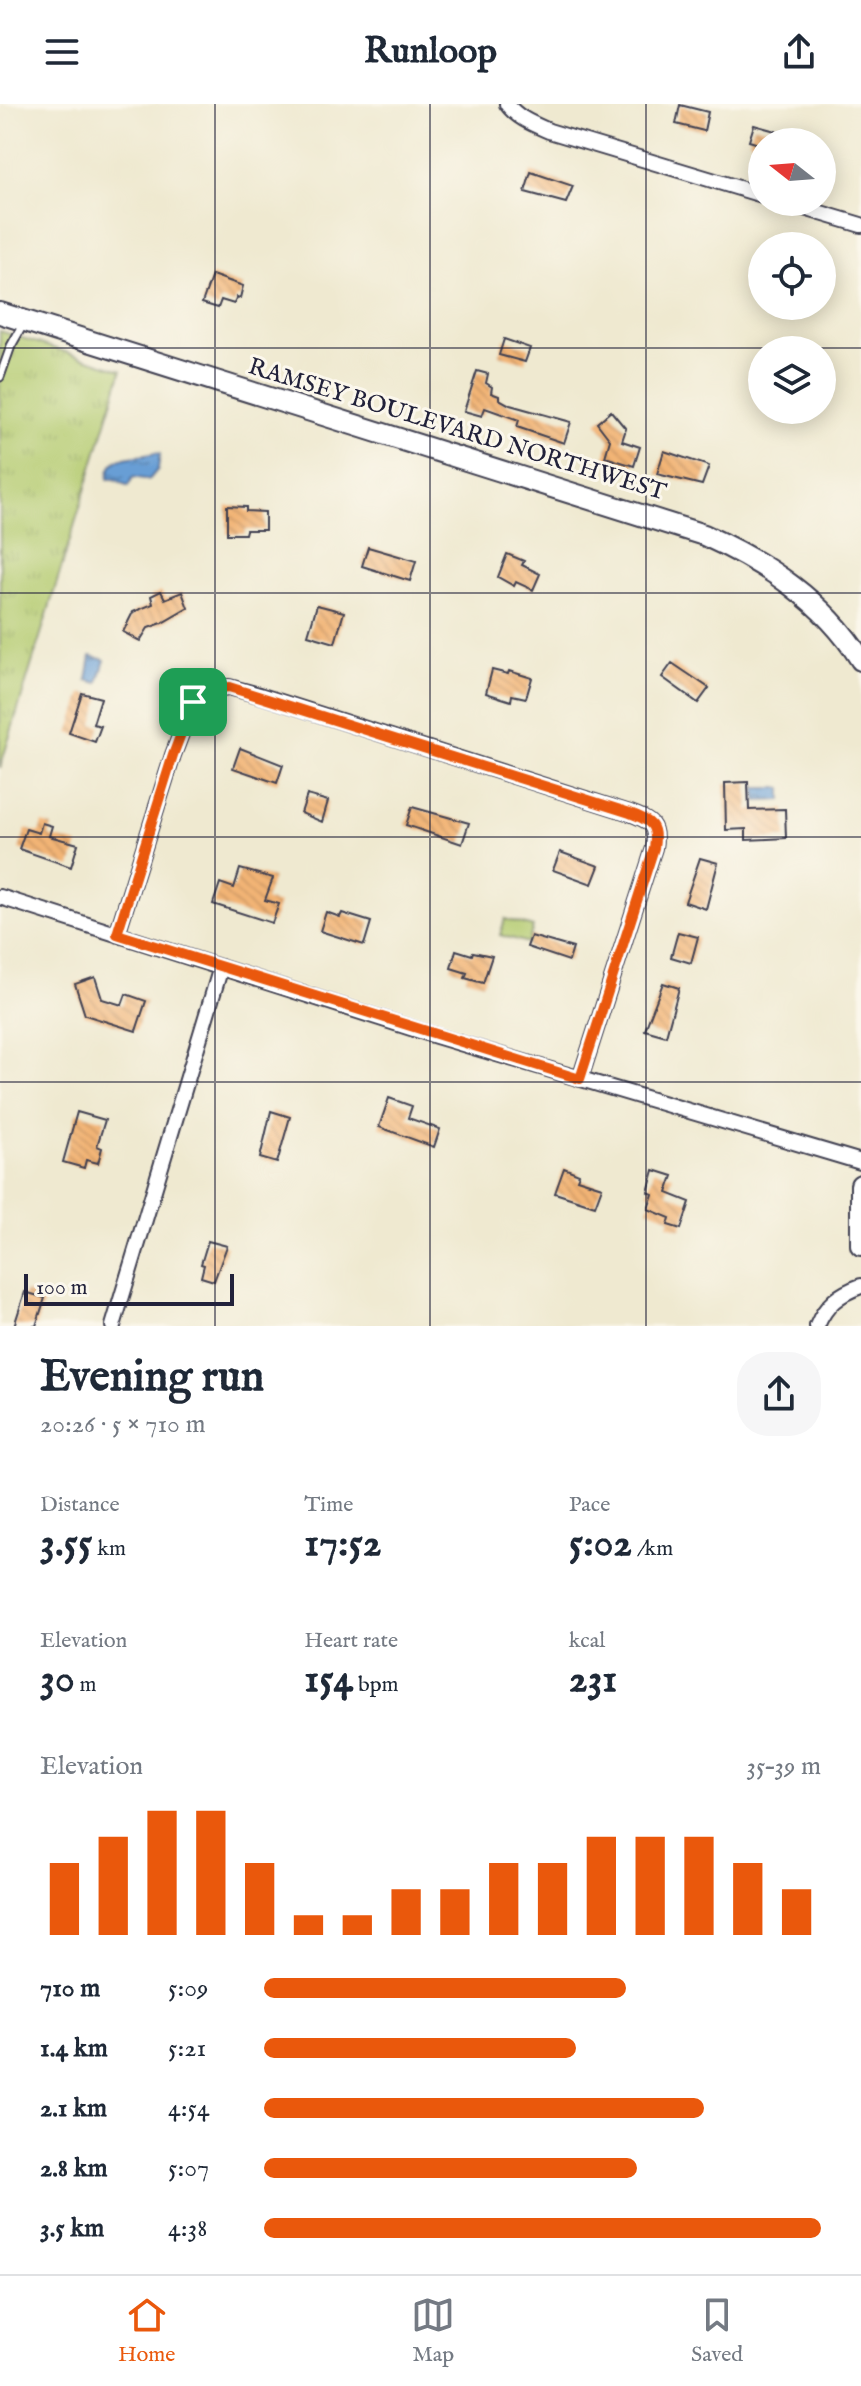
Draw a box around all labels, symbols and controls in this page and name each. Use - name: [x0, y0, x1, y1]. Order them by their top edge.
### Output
- text: Runloop: [364, 29, 497, 75]
- icon: menu: [40, 30, 84, 74]
- icon: share: [777, 30, 821, 74]
- north arrow: [748, 128, 836, 216]
- map controls: [748, 128, 836, 424]
- button: locate: [748, 232, 836, 320]
- button: layers: [748, 336, 836, 424]
- street label: RAMSEY BOULEVARD NORTHWEST: [244, 352, 670, 509]
- pin: [159, 668, 227, 736]
- icon: arrive: [171, 680, 215, 724]
- scale bar: [24, 1270, 234, 1306]
- text: 100 m: [36, 1274, 88, 1302]
- text: Evening run: [40, 1350, 264, 1406]
- button: share: [737, 1352, 821, 1436]
- text: 20:26 · 5 × 710 m: [40, 1408, 206, 1441]
- text: Distance: [40, 1491, 120, 1519]
- text: Time: [304, 1491, 353, 1519]
- text: Pace: [569, 1491, 610, 1519]
- text: 3.55: [40, 1519, 93, 1570]
- text: 17:52: [304, 1519, 382, 1570]
- text: 5:02: [569, 1519, 632, 1570]
- text: km: [93, 1535, 126, 1563]
- text: /km: [632, 1535, 673, 1563]
- text: Elevation: [40, 1627, 127, 1655]
- text: Heart rate: [304, 1627, 398, 1655]
- text: kcal: [569, 1627, 605, 1655]
- text: 30: [40, 1655, 75, 1706]
- text: 154: [304, 1655, 353, 1706]
- text: 231: [569, 1655, 617, 1706]
- text: m: [75, 1671, 96, 1699]
- text: bpm: [353, 1671, 399, 1699]
- text: Elevation: [40, 1750, 143, 1783]
- text: 35–39 m: [746, 1750, 821, 1783]
- text: 710 m: [40, 1972, 100, 2005]
- text: 5:09: [168, 1972, 208, 2005]
- text: 1.4 km: [40, 2032, 108, 2065]
- text: 5:21: [168, 2032, 206, 2065]
- text: 2.1 km: [40, 2092, 107, 2125]
- text: 4:54: [168, 2092, 210, 2125]
- text: 2.8 km: [40, 2152, 108, 2185]
- text: 5:07: [168, 2152, 209, 2185]
- text: 3.5 km: [40, 2212, 104, 2245]
- text: 4:38: [168, 2212, 208, 2245]
- tab: Home: [118, 2293, 175, 2369]
- tab: Map: [411, 2293, 455, 2369]
- tab: Saved: [691, 2293, 743, 2369]

